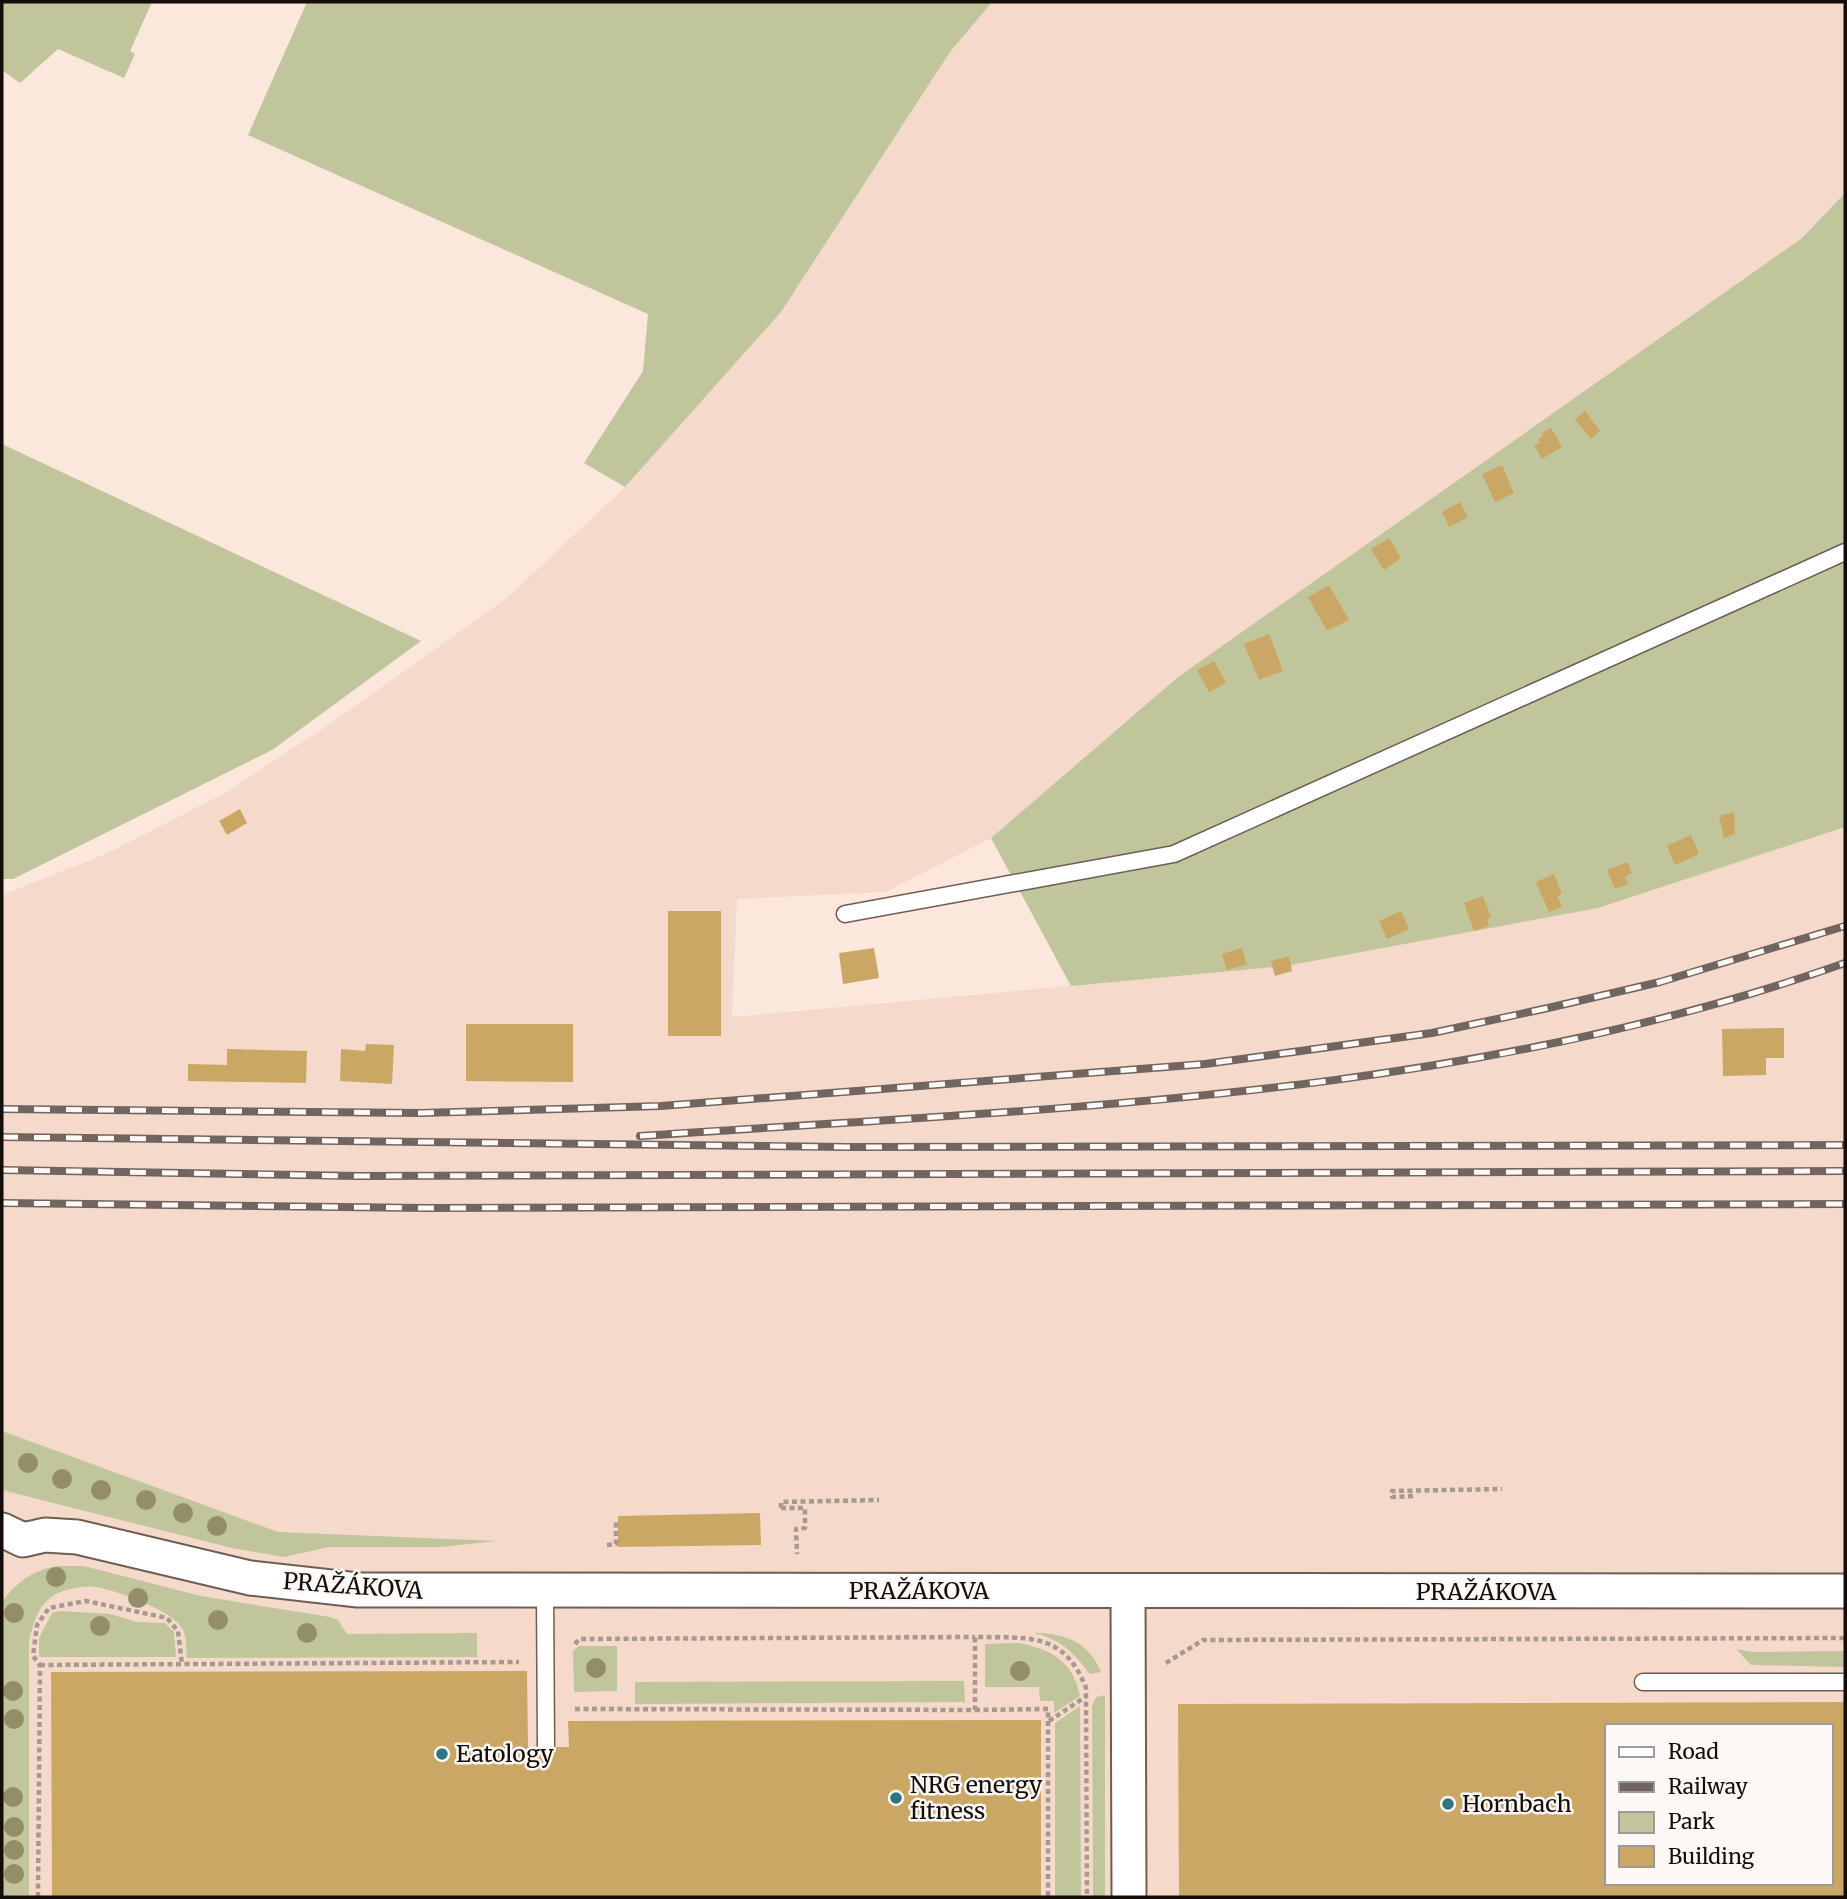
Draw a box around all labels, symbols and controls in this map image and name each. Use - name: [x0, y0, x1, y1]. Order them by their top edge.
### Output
- street label: PRAŽÁKOVA: [282, 1566, 425, 1605]
- street label: PRAŽÁKOVA: [849, 1576, 990, 1605]
- street label: PRAŽÁKOVA: [1416, 1577, 1557, 1606]
- legend: [1605, 1724, 1833, 1885]
- text: Road: [1668, 1738, 1719, 1765]
- place label: Eatology: [456, 1739, 554, 1768]
- marker: Eatology: [434, 1746, 450, 1762]
- place label: NRG energy fitness: [910, 1770, 1043, 1825]
- text: Railway: [1668, 1773, 1749, 1800]
- place label: Hornbach: [1462, 1789, 1572, 1818]
- marker: NRG energy fitness: [888, 1790, 904, 1806]
- marker: Hornbach: [1440, 1796, 1456, 1812]
- text: Park: [1668, 1808, 1715, 1835]
- text: Building: [1668, 1843, 1755, 1870]

